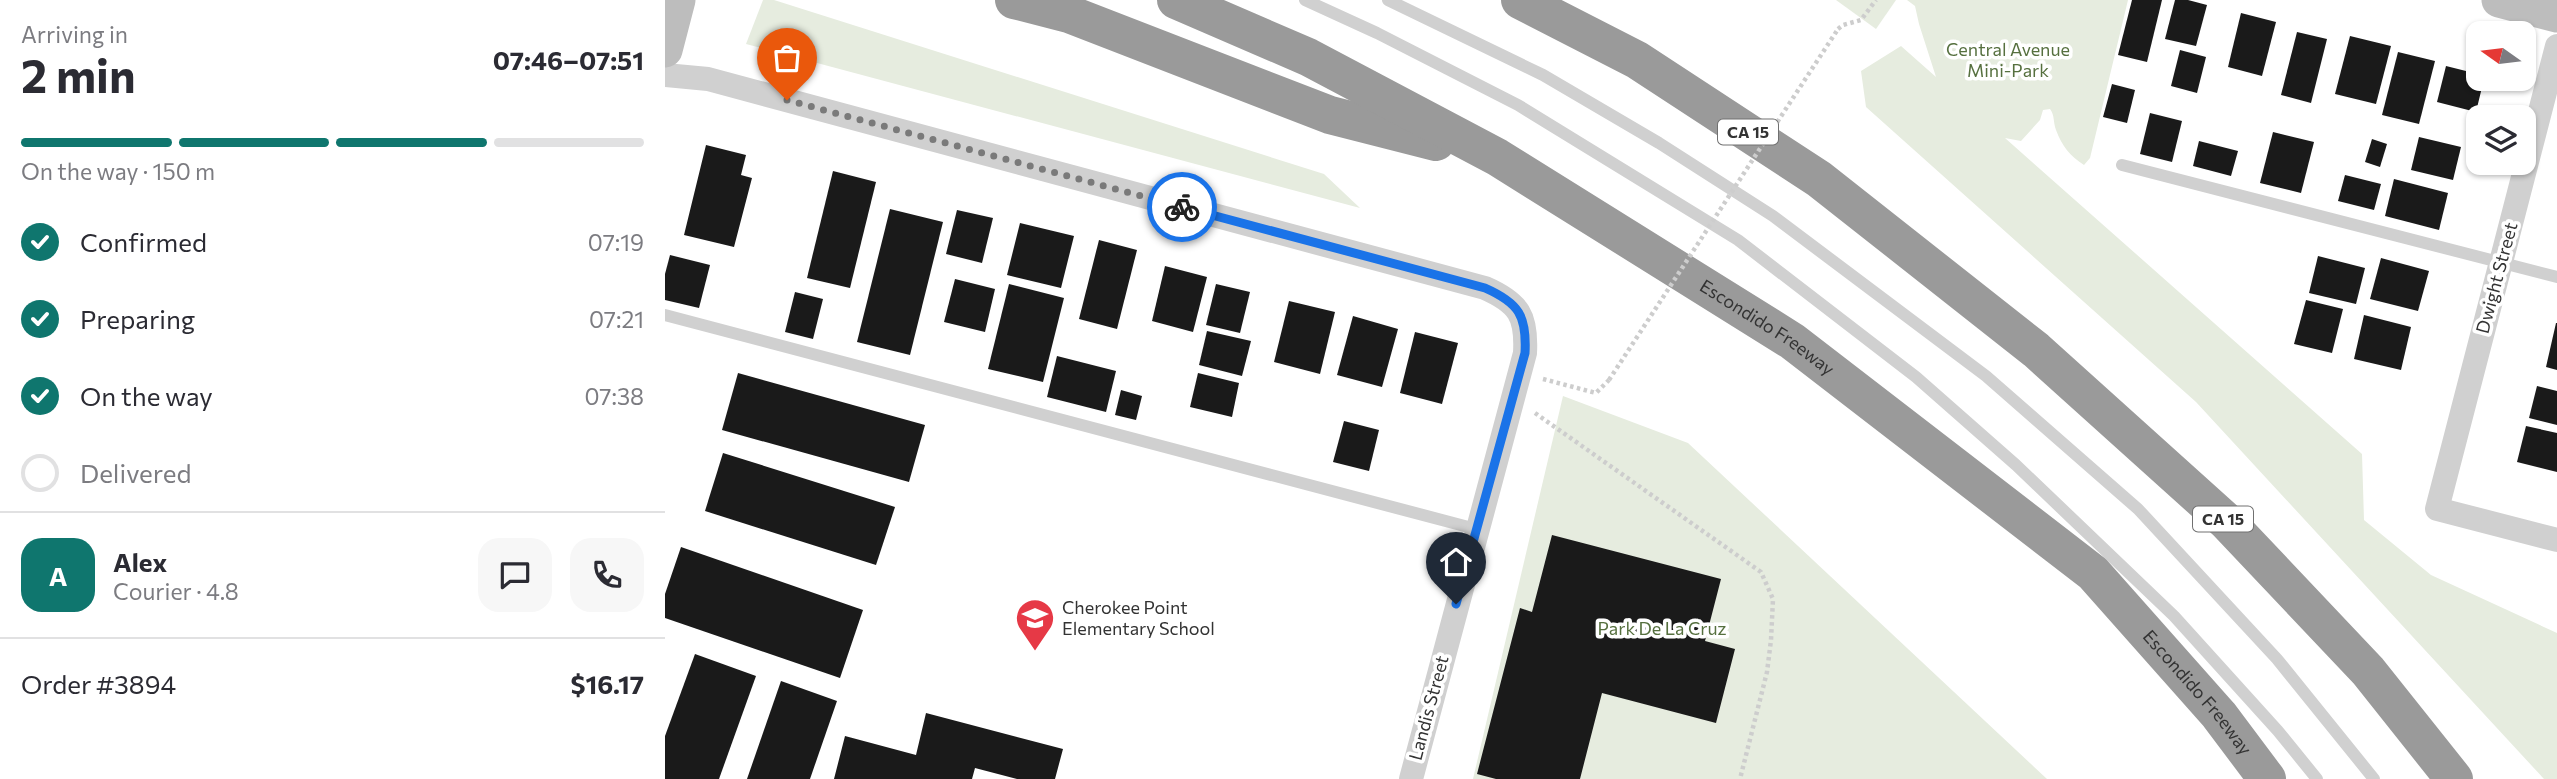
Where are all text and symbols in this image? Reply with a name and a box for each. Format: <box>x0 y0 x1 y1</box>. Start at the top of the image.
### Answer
text: Arriving in <box>21 20 128 48</box>
north arrow <box>2466 21 2536 91</box>
map controls <box>2466 21 2536 175</box>
pin <box>757 28 817 100</box>
park label: Central Avenue Mini-Park <box>1946 38 2070 81</box>
icon: bag <box>768 39 806 77</box>
text: 07:46–07:51 <box>493 44 644 75</box>
text: 2 min <box>21 46 136 102</box>
button: layers <box>2466 105 2536 175</box>
road number: CA 15 <box>1718 120 1778 144</box>
text: On the way · 150 m <box>21 157 215 185</box>
courier <box>1147 172 1217 242</box>
icon: bike <box>1163 188 1201 226</box>
street label: Dwight Street <box>2471 220 2521 336</box>
icon: check <box>21 223 59 261</box>
text: Confirmed <box>80 226 207 257</box>
text: 07:19 <box>588 228 644 256</box>
street label: Escondido Freeway <box>1696 274 1839 380</box>
icon: check <box>21 300 59 338</box>
text: Preparing <box>80 303 195 334</box>
text: 07:21 <box>589 305 644 333</box>
icon: check <box>21 377 59 415</box>
text: On the way <box>80 380 213 411</box>
text: 07:38 <box>584 382 644 410</box>
text: Delivered <box>80 457 191 488</box>
road number: CA 15 <box>2193 506 2253 532</box>
pin <box>1426 532 1486 604</box>
button: chat <box>478 538 552 612</box>
button: phone <box>570 538 644 612</box>
icon: home <box>1437 543 1475 581</box>
text: Alex <box>113 546 167 577</box>
text: A <box>49 560 67 591</box>
text: Courier · 4.8 <box>113 577 239 605</box>
place label: Cherokee Point Elementary School <box>1062 596 1215 639</box>
school or university icon: Cherokee Point Elementary School <box>1014 597 1056 652</box>
park label: Park De La Cruz <box>1598 617 1727 639</box>
street label: Escondido Freeway <box>2139 625 2257 759</box>
street label: Landis Street <box>1403 653 1453 763</box>
text: Order #3894 <box>21 668 176 699</box>
text: $16.17 <box>571 668 644 699</box>

